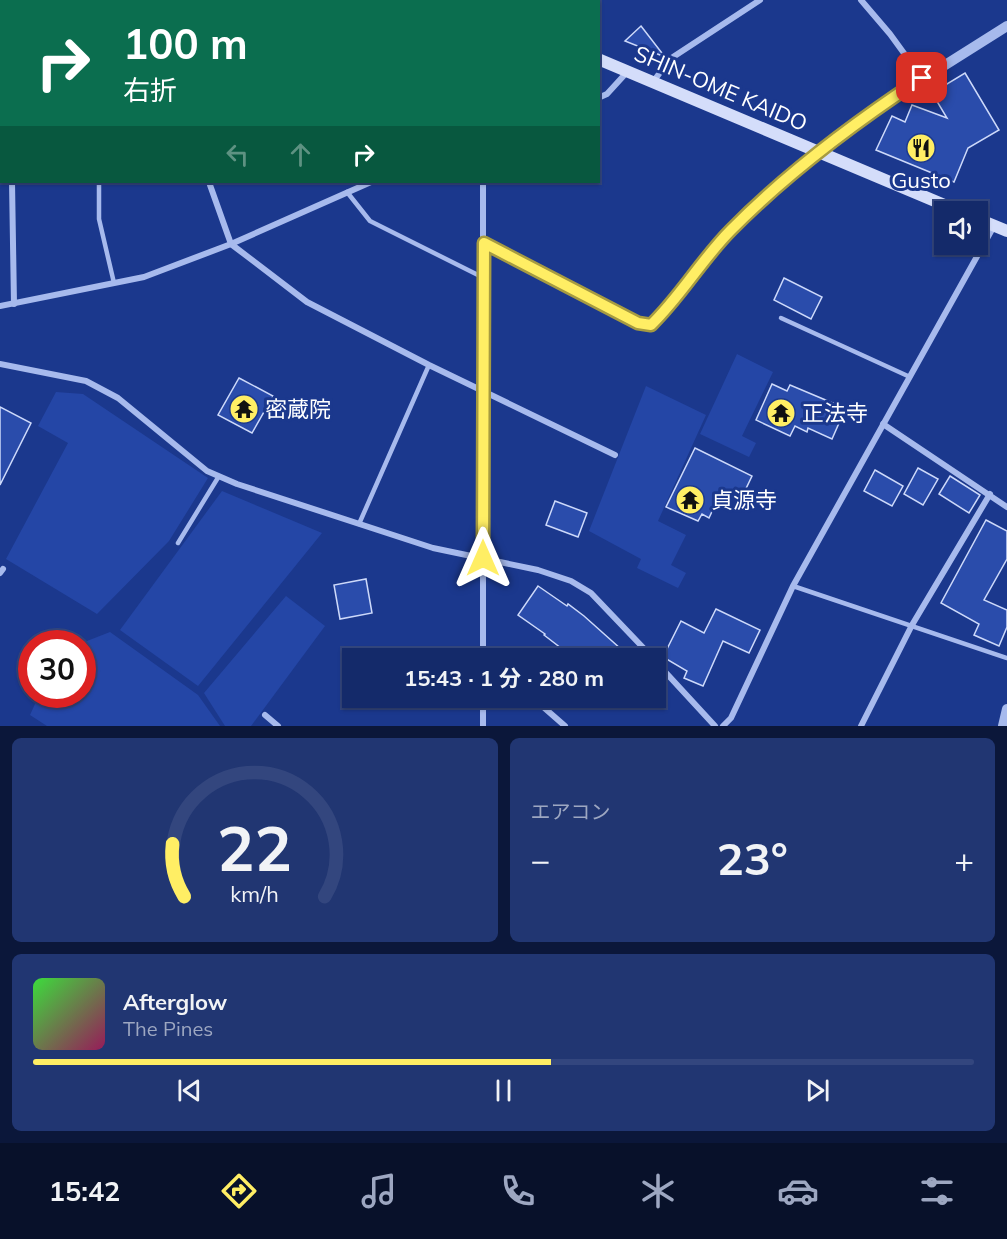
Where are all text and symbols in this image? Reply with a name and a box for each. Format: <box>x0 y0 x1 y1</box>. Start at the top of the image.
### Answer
text: 100 m <box>123 17 248 70</box>
icon: right <box>24 24 102 102</box>
street label: SHIN-OME KAIDO <box>630 39 812 137</box>
pin <box>896 52 947 103</box>
icon: arrive <box>905 61 938 94</box>
text: 右折 <box>123 73 177 107</box>
restaurant icon: Gusto <box>905 132 937 164</box>
icon: left <box>221 138 254 171</box>
icon: ahead <box>284 138 317 171</box>
icon: right <box>347 138 380 171</box>
place label: Gusto <box>891 166 951 194</box>
map controls <box>934 201 988 255</box>
button: sound <box>934 201 988 255</box>
temple icon: 密蔵院 <box>228 393 260 425</box>
place label: 密蔵院 <box>265 395 331 423</box>
temple icon: 正法寺 <box>765 397 797 429</box>
place label: 正法寺 <box>802 399 868 427</box>
temple icon: 貞源寺 <box>674 484 706 516</box>
place label: 貞源寺 <box>711 486 777 514</box>
position arrow <box>451 526 515 590</box>
speed limit sign: 30 <box>18 630 96 708</box>
text: 15:43 · 1 分 · 280 m <box>404 664 604 692</box>
text: エアコン <box>531 799 611 824</box>
text: 22 <box>217 808 292 887</box>
text: 23° <box>717 830 788 886</box>
text: − <box>531 839 550 880</box>
text: + <box>954 839 974 880</box>
text: km/h <box>230 880 279 907</box>
text: Afterglow <box>123 988 227 1016</box>
text: The Pines <box>123 1016 213 1041</box>
icon: previous <box>173 1074 206 1107</box>
icon: pause <box>487 1074 520 1107</box>
icon: next <box>801 1074 834 1107</box>
icon: directions <box>218 1170 260 1212</box>
icon: music <box>358 1170 400 1212</box>
icon: phone <box>497 1170 539 1212</box>
icon: climate <box>637 1170 679 1212</box>
icon: car <box>777 1170 819 1212</box>
icon: filters <box>916 1170 958 1212</box>
text: 15:42 <box>49 1174 120 1208</box>

